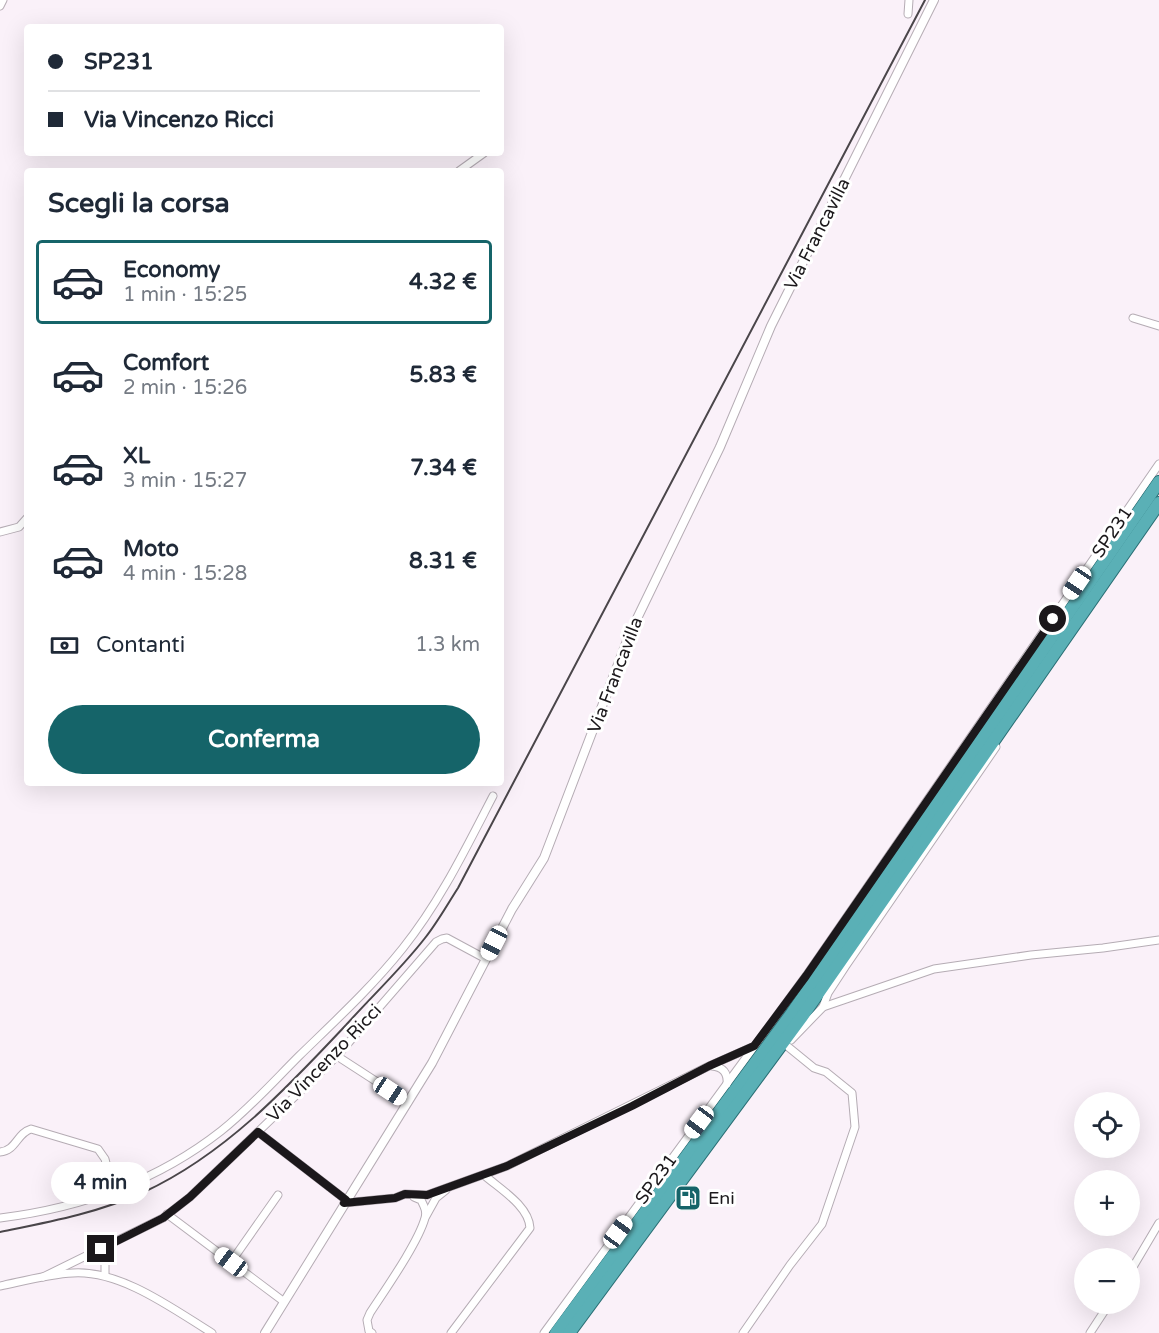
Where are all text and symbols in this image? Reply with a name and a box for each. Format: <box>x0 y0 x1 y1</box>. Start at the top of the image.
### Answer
text: SP231 <box>84 49 154 75</box>
text: Via Vincenzo Ricci <box>84 107 274 133</box>
street label: Via Francavilla <box>779 174 855 294</box>
text: Scegli la corsa <box>48 187 230 220</box>
icon: car <box>51 255 105 309</box>
text: Economy <box>123 257 220 283</box>
text: 4.32 € <box>409 269 477 295</box>
text: 1 min · 15:25 <box>123 283 247 307</box>
icon: car <box>51 348 105 402</box>
text: Comfort <box>123 350 209 376</box>
text: 5.83 € <box>409 362 477 388</box>
text: 2 min · 15:26 <box>123 376 247 400</box>
icon: car <box>51 441 105 495</box>
text: XL <box>123 443 150 469</box>
text: 7.34 € <box>410 455 477 481</box>
text: 3 min · 15:27 <box>123 469 247 493</box>
street label: SP231 <box>1087 502 1137 562</box>
icon: car <box>51 534 105 588</box>
text: Moto <box>123 536 179 562</box>
text: 8.31 € <box>409 548 477 574</box>
text: 4 min · 15:28 <box>123 562 247 586</box>
car <box>1059 563 1095 603</box>
route start <box>1039 605 1066 632</box>
street label: Via Francavilla <box>583 614 647 736</box>
icon: cash <box>48 629 81 662</box>
text: Contanti <box>96 632 185 658</box>
text: 1.3 km <box>415 633 480 657</box>
button: Conferma <box>48 705 480 774</box>
car <box>478 923 510 963</box>
street label: Via Vincenzo Ricci <box>262 999 386 1127</box>
car <box>370 1074 410 1108</box>
map controls <box>1074 1092 1140 1314</box>
button: locate <box>1074 1092 1140 1158</box>
car <box>681 1102 717 1142</box>
street label: SP231 <box>630 1149 682 1209</box>
callout: 4 min <box>51 1162 150 1204</box>
button: + <box>1074 1170 1140 1236</box>
text: 4 min <box>74 1171 127 1195</box>
fuel station icon: Eni <box>673 1183 703 1213</box>
place label: Eni <box>708 1187 735 1209</box>
car <box>600 1212 636 1252</box>
route end <box>87 1235 114 1262</box>
car <box>211 1244 251 1280</box>
button: − <box>1074 1248 1140 1314</box>

